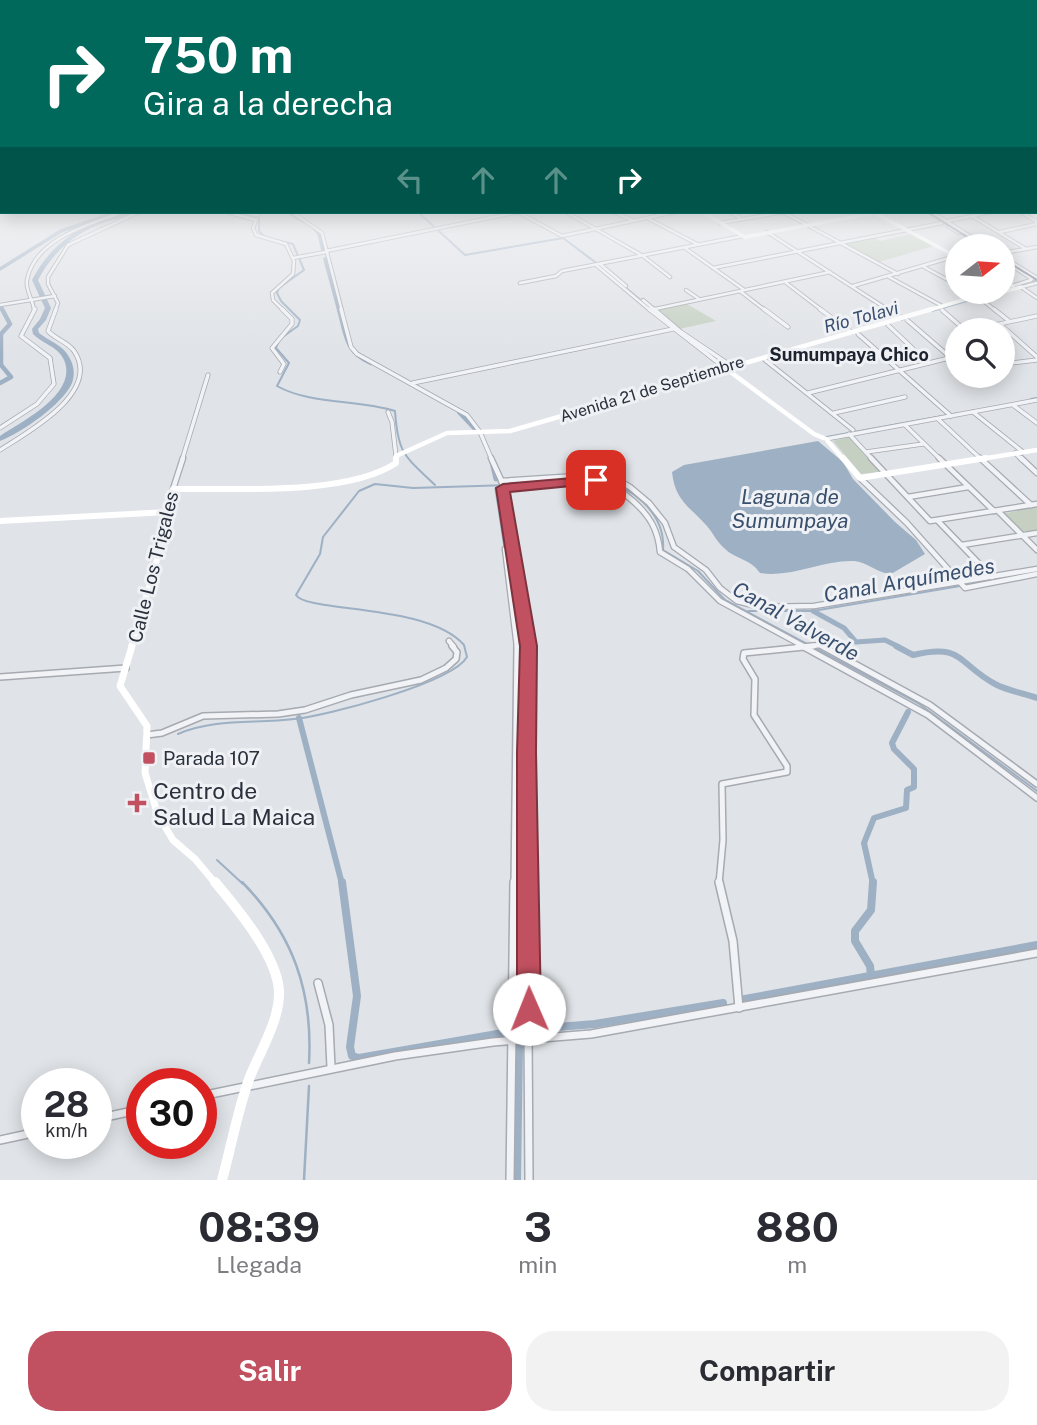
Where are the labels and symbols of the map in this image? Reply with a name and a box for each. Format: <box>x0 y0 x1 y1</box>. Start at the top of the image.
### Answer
north arrow <box>945 234 1015 304</box>
water label: Río Tolavi <box>821 297 901 337</box>
district label: Sumumpaya Chico <box>769 344 929 365</box>
street label: Avenida 21 de Septiembre <box>558 352 746 426</box>
pin <box>566 450 626 510</box>
water label: Laguna de Sumumpaya <box>732 484 848 533</box>
street label: Calle Los Trigales <box>124 489 182 645</box>
water label: Canal Arquímedes <box>822 553 996 607</box>
water label: Canal Valverde <box>728 576 864 666</box>
place label: Parada 107 <box>163 747 260 769</box>
marker: Parada 107 <box>141 750 157 766</box>
place label: Centro de Salud La Maica <box>153 777 315 830</box>
marker: Centro de Salud La Maica <box>127 793 147 813</box>
position arrow <box>492 972 566 1046</box>
speed limit sign: 30 <box>126 1068 217 1159</box>

